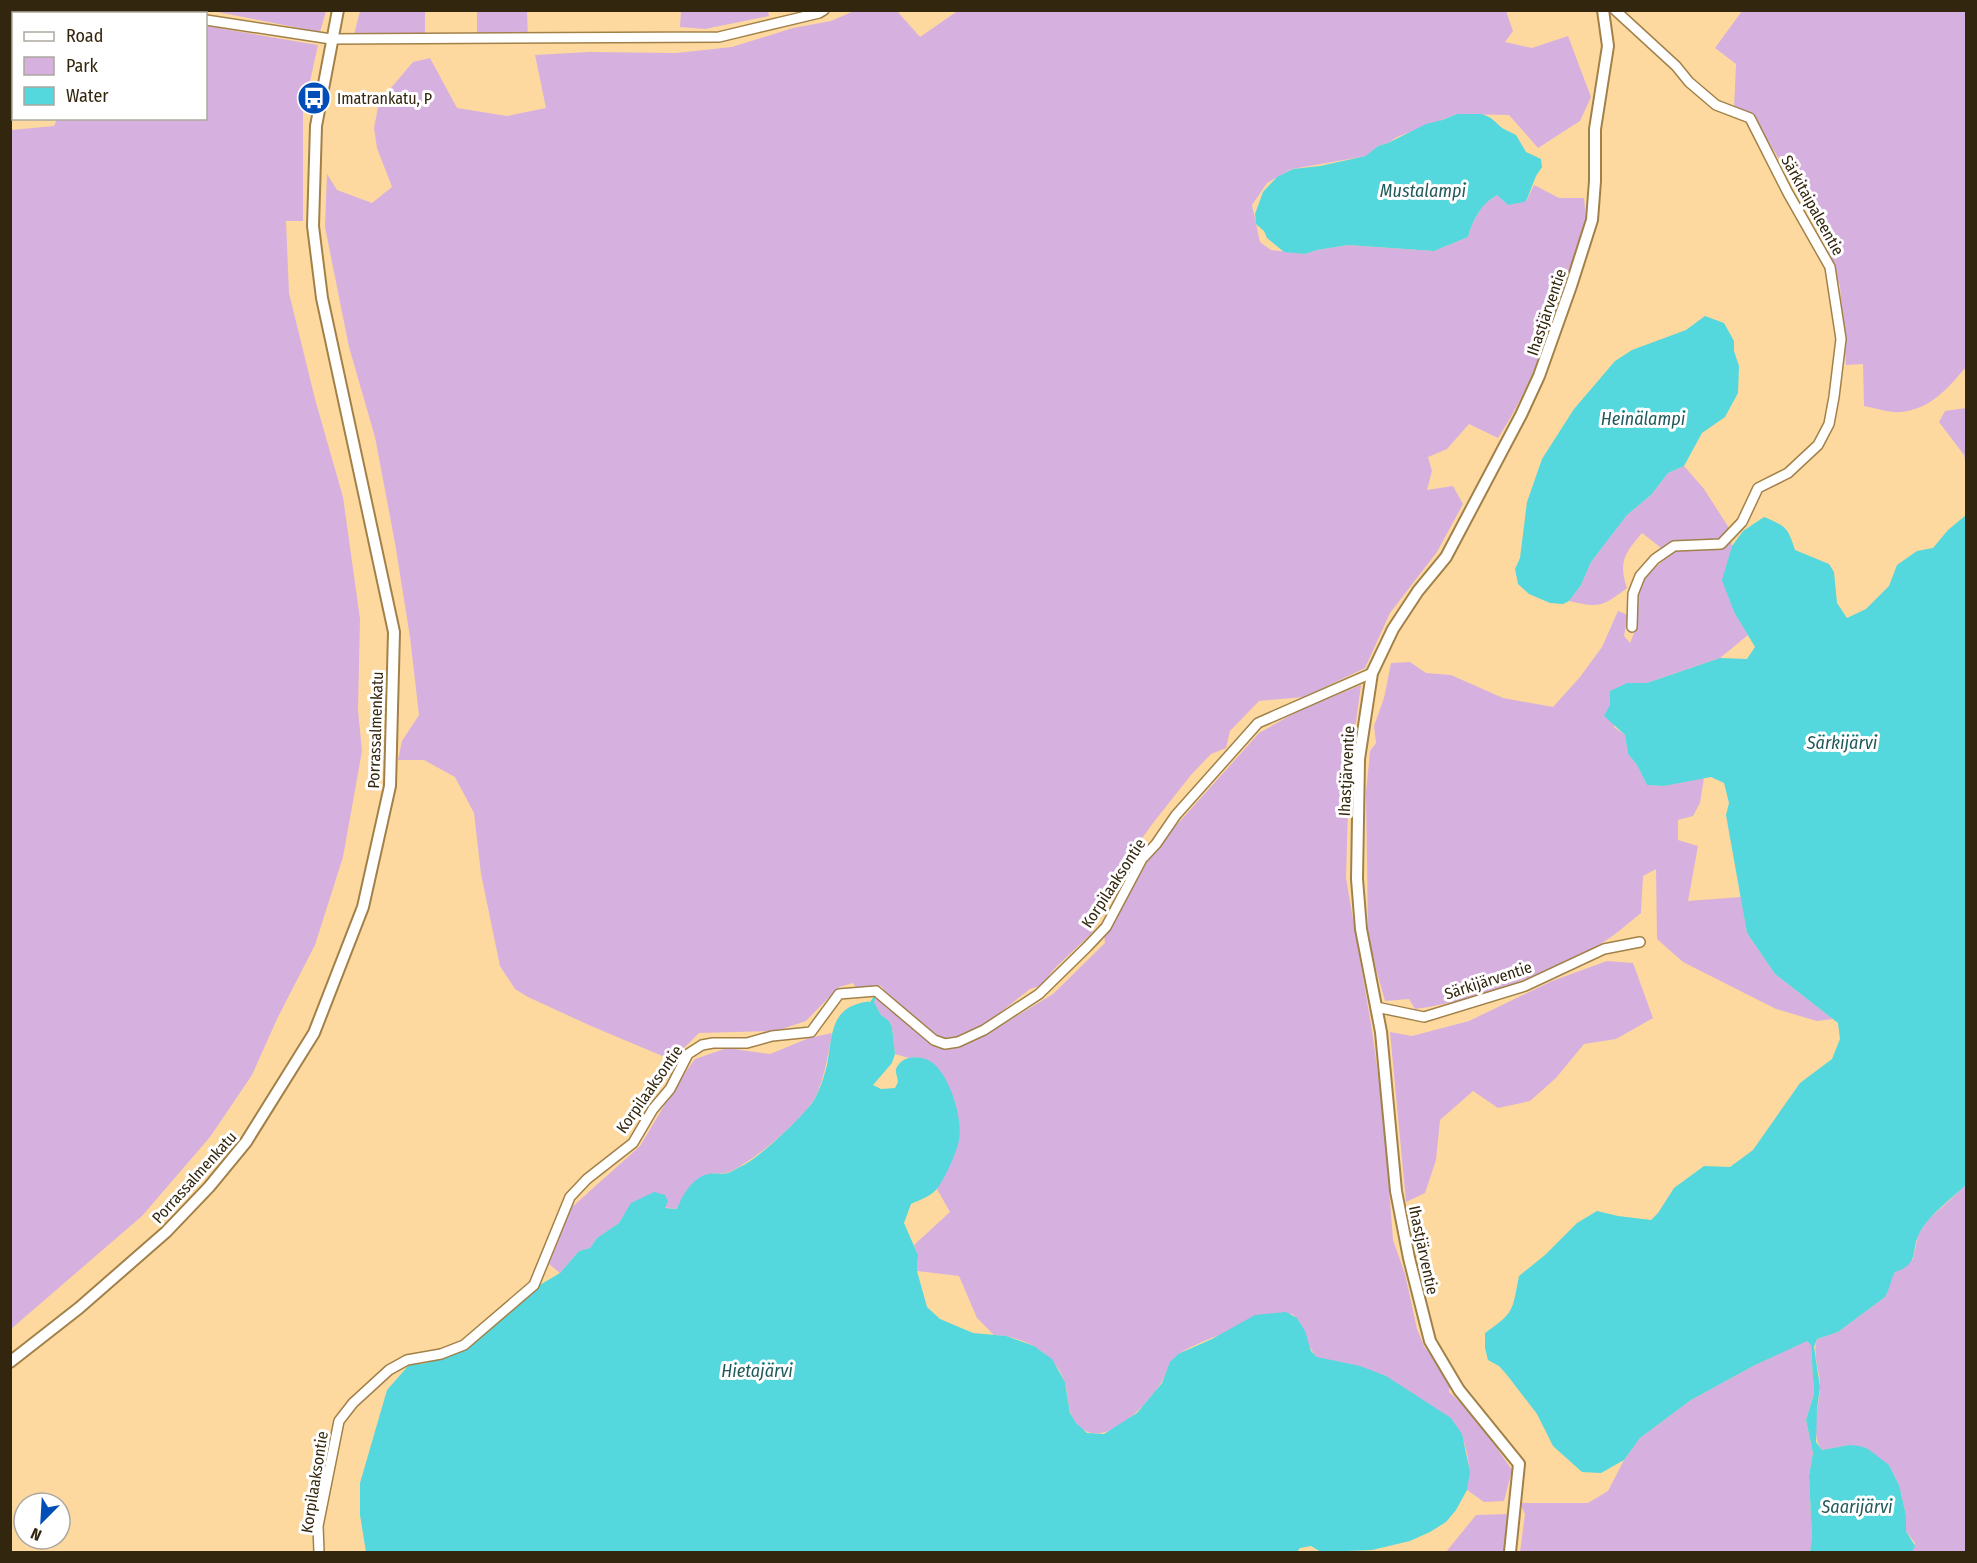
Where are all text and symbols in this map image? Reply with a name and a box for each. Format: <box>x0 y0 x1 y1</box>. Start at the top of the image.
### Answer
legend <box>12 12 207 120</box>
text: Road <box>66 25 103 47</box>
text: Park <box>66 55 99 77</box>
bus stop icon: Imatrankatu, P <box>296 80 332 116</box>
text: Water <box>66 85 109 107</box>
place label: Imatrankatu, P <box>337 89 432 108</box>
street label: Särkitaipaleentie <box>1777 152 1848 259</box>
water label: Mustalampi <box>1380 180 1467 202</box>
street label: Ihastjärventie <box>1523 266 1570 358</box>
water label: Heinälampi <box>1601 408 1686 430</box>
street label: Porrassalmenkatu <box>364 671 387 789</box>
street label: Ihastjärventie <box>1335 725 1358 817</box>
water label: Särkijärvi <box>1806 732 1878 754</box>
street label: Korpilaaksontie <box>1077 835 1149 932</box>
street label: Särkijärventie <box>1442 957 1534 1004</box>
street label: Korpilaaksontie <box>612 1042 687 1137</box>
street label: Porrassalmenkatu <box>148 1127 241 1227</box>
street label: Ihastjärventie <box>1405 1204 1442 1296</box>
water label: Hietajärvi <box>721 1360 793 1382</box>
street label: Korpilaaksontie <box>297 1430 332 1534</box>
north arrow <box>12 1491 72 1551</box>
water label: Saarijärvi <box>1821 1496 1893 1518</box>
text: N <box>28 1524 44 1545</box>

